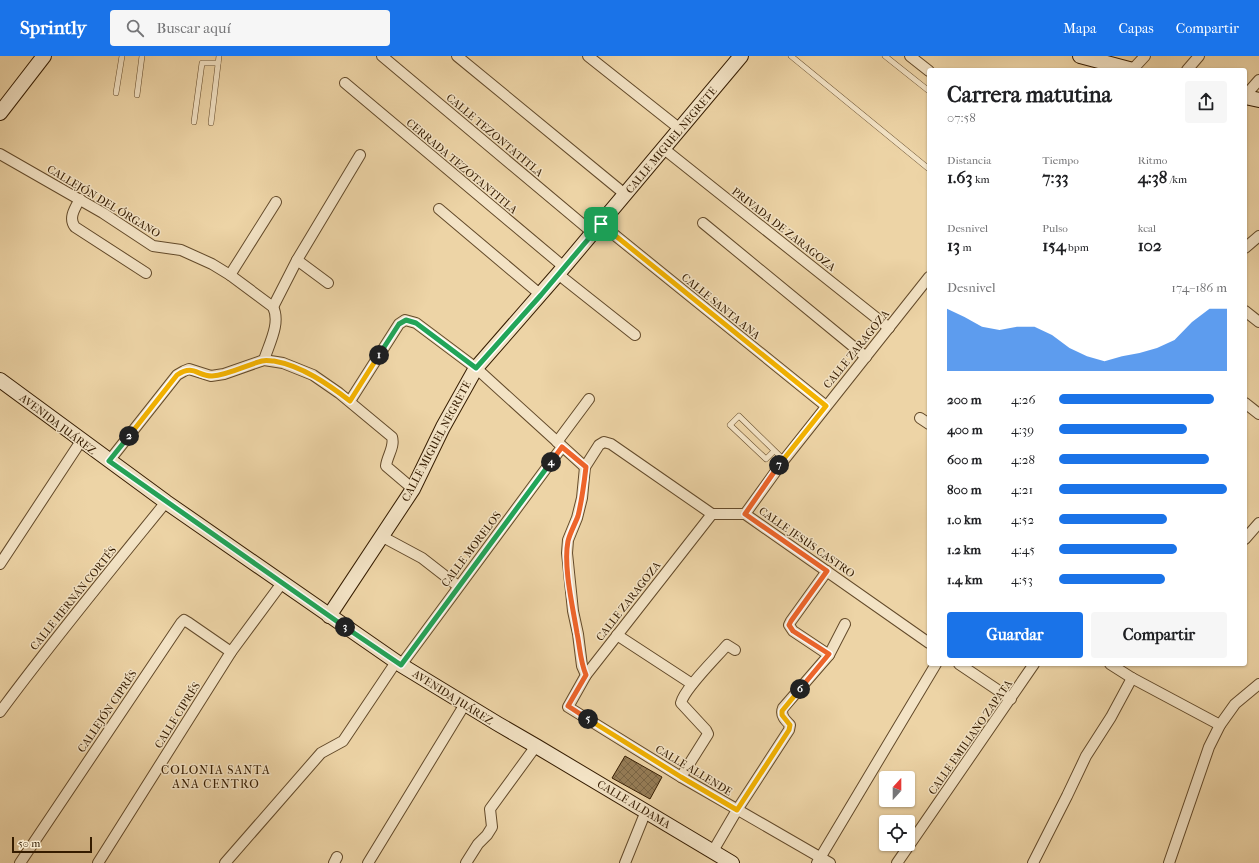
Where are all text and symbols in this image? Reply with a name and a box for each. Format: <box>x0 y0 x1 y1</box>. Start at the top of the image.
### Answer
search box <box>110 10 390 46</box>
text: Sprintly <box>20 17 86 39</box>
icon: search <box>124 17 146 39</box>
text: Buscar aquí <box>156 19 231 37</box>
text: Mapa <box>1063 20 1097 37</box>
text: Capas <box>1119 20 1154 37</box>
text: Compartir <box>1176 20 1239 37</box>
button: share <box>1185 81 1227 123</box>
text: Carrera matutina <box>947 82 1112 108</box>
street label: CALLE MIGUEL NEGRETE <box>623 84 720 196</box>
street label: CALLE TEZONTATITLA <box>444 91 546 180</box>
text: 07:58 <box>947 110 976 125</box>
street label: CERRADA TEZOTANTITLA <box>404 116 520 217</box>
text: Distancia <box>947 154 991 167</box>
text: Tiempo <box>1042 154 1079 167</box>
text: Ritmo <box>1138 154 1167 167</box>
street label: CALLEJÓN DEL ÓRGANO <box>45 162 163 241</box>
text: 1.63 <box>947 167 973 187</box>
text: 7:33 <box>1042 167 1069 187</box>
text: 4:38 <box>1138 167 1167 187</box>
text: km <box>973 173 990 186</box>
text: /km <box>1167 173 1187 186</box>
street label: PRIVADA DE ZARAGOZA <box>729 185 839 274</box>
pin <box>584 207 618 241</box>
icon: arrive <box>590 213 612 235</box>
text: Desnivel <box>947 222 988 235</box>
text: Pulso <box>1042 222 1068 235</box>
text: kcal <box>1138 222 1156 235</box>
text: 13 <box>947 235 960 255</box>
text: 154 <box>1042 235 1066 255</box>
text: 102 <box>1138 235 1162 255</box>
text: m <box>960 241 972 254</box>
text: bpm <box>1066 241 1089 254</box>
street label: CALLE SANTA ANA <box>679 271 763 343</box>
text: Desnivel <box>947 280 996 295</box>
text: 174–186 m <box>1171 280 1227 295</box>
street label: CALLE ZARAGOZA <box>821 307 893 391</box>
pin: 1 <box>369 345 389 365</box>
text: 1 <box>377 348 381 361</box>
street label: CALLE MIGUEL NEGRETE <box>399 378 474 504</box>
street label: AVENIDA JUÁREZ <box>16 391 99 458</box>
text: 200 m <box>947 392 982 407</box>
text: 4:26 <box>1011 392 1036 407</box>
text: 400 m <box>947 422 983 437</box>
text: 4:39 <box>1011 422 1034 437</box>
pin: 2 <box>119 426 139 446</box>
text: 2 <box>126 429 132 442</box>
pin: 4 <box>541 452 561 472</box>
text: 600 m <box>947 452 982 467</box>
text: 4:28 <box>1011 452 1035 467</box>
text: 4 <box>548 455 554 468</box>
pin: 7 <box>769 455 789 475</box>
text: 7 <box>776 458 782 471</box>
text: 800 m <box>947 482 981 497</box>
text: 4:21 <box>1011 482 1033 497</box>
street label: CALLE JESÚS CASTRO <box>756 504 857 581</box>
street label: CALLE MORELOS <box>439 509 504 590</box>
text: 1.0 km <box>947 512 982 527</box>
text: 4:52 <box>1011 512 1034 527</box>
text: 1.2 km <box>947 542 981 557</box>
text: 4:45 <box>1011 542 1035 557</box>
street label: CALLE HERNÁN CORTÉS <box>28 544 119 653</box>
street label: CALLE ZARAGOZA <box>593 558 664 644</box>
text: 1.4 km <box>947 572 982 587</box>
text: 4:53 <box>1011 572 1033 587</box>
button: Guardar <box>947 612 1083 658</box>
button: Compartir <box>1091 612 1227 658</box>
pin: 3 <box>335 617 355 637</box>
text: 3 <box>343 620 347 633</box>
street label: CALLEJÓN CIPRÉS <box>75 667 140 755</box>
street label: AVENIDA JUÁREZ <box>409 667 496 728</box>
street label: CALLE EMILIANO ZAPATA <box>926 677 1016 797</box>
pin: 6 <box>790 679 810 699</box>
street label: CALLE CIPRÉS <box>152 680 203 751</box>
text: 6 <box>797 682 803 695</box>
pin: 5 <box>578 709 598 729</box>
text: 5 <box>586 712 590 725</box>
street label: CALLE ALLENDE <box>653 742 735 799</box>
district label: COLONIA SANTA ANA CENTRO <box>161 763 271 791</box>
north arrow <box>879 771 915 807</box>
map controls <box>879 771 915 851</box>
street label: CALLE ALDAMA <box>595 777 673 832</box>
button: locate <box>879 815 915 851</box>
scale bar <box>12 835 92 854</box>
text: 50 m <box>18 837 40 850</box>

